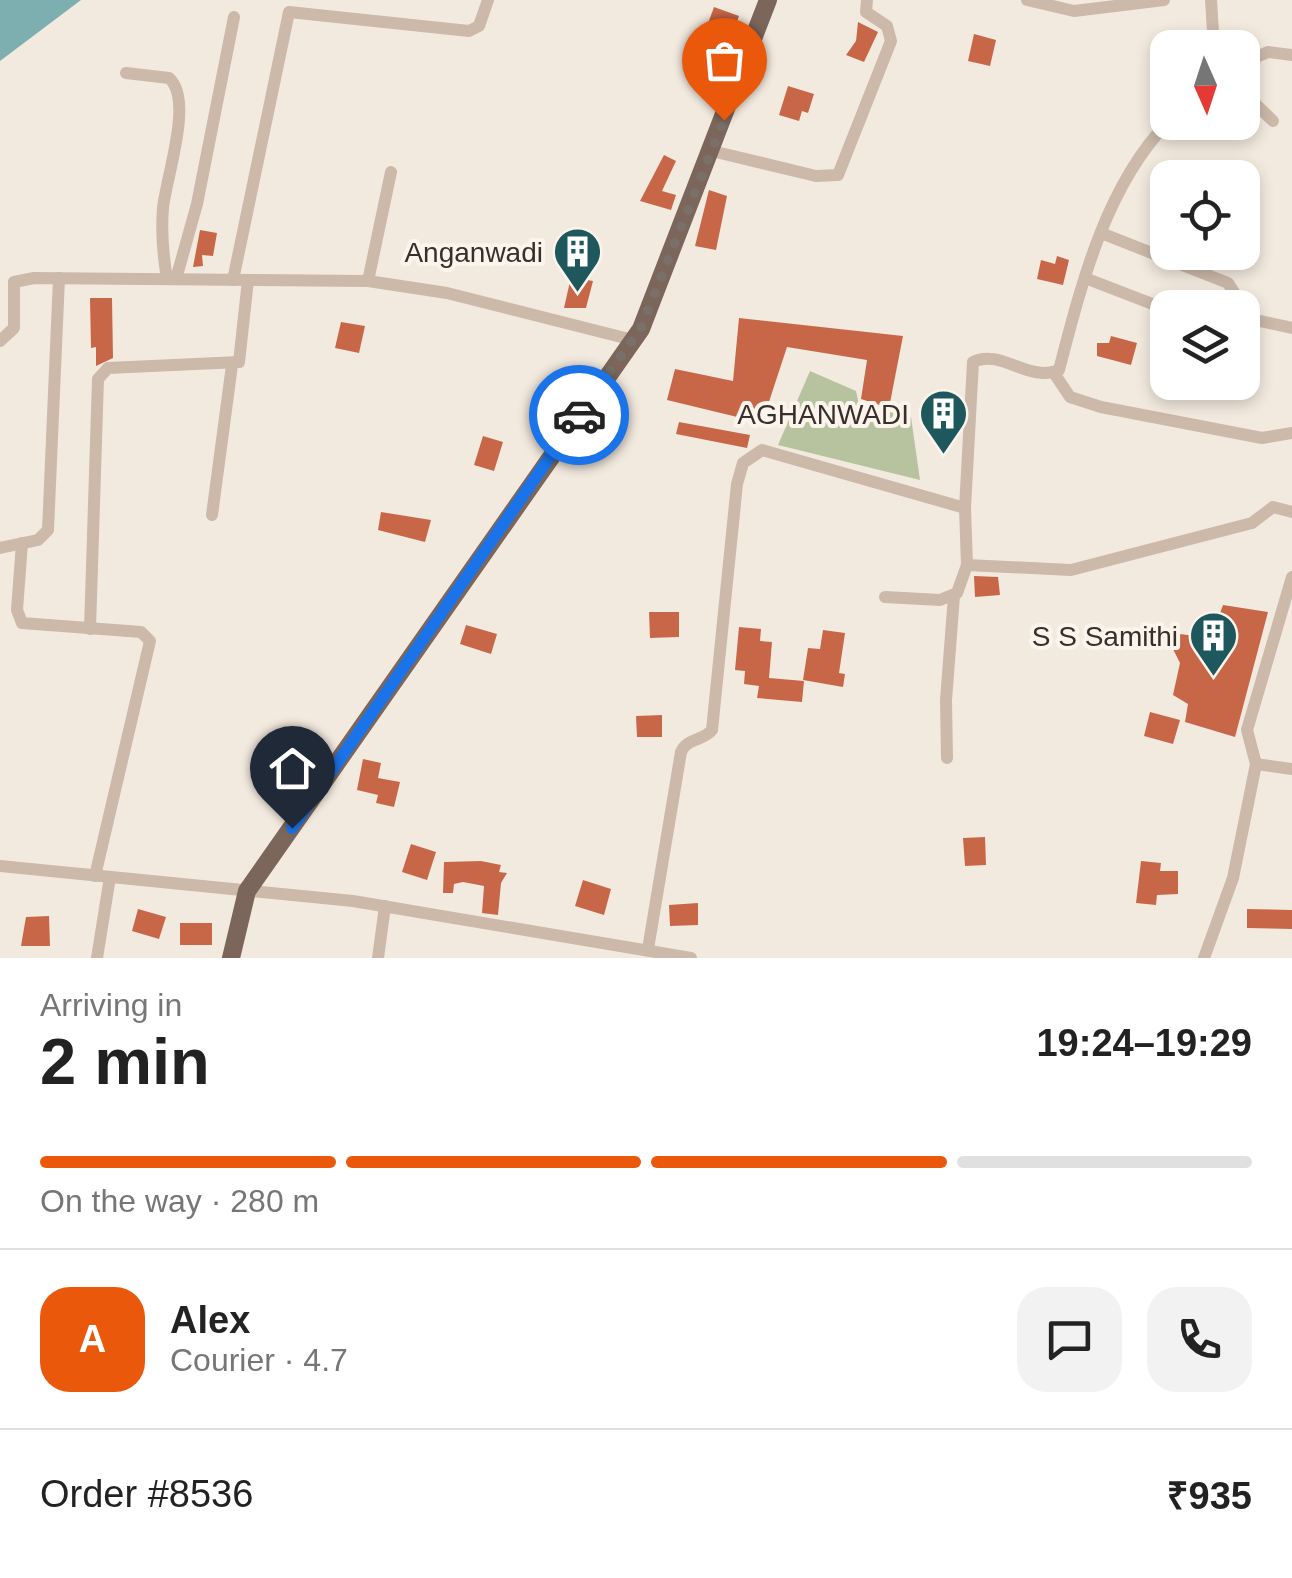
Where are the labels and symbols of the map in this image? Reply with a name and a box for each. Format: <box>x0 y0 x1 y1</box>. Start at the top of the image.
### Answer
pin <box>682 18 767 121</box>
north arrow <box>1150 30 1260 140</box>
building icon: Anganwadi <box>552 226 604 294</box>
place label: Anganwadi <box>404 237 543 268</box>
courier <box>529 365 629 465</box>
building icon: AGHANWADI <box>918 388 970 456</box>
place label: AGHANWADI <box>737 399 909 430</box>
building icon: S S Samithi <box>1187 610 1239 678</box>
place label: S S Samithi <box>1032 621 1178 652</box>
pin <box>250 726 335 829</box>

